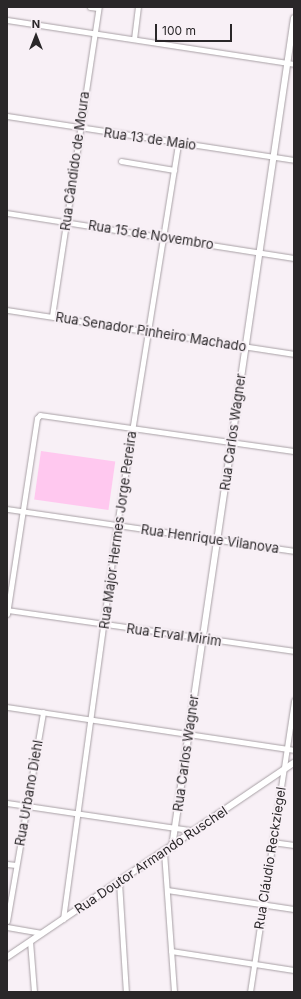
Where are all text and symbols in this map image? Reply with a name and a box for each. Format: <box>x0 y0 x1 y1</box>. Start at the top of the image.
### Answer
north arrow <box>16 16 56 56</box>
scale bar <box>157 16 234 42</box>
text: N <box>32 17 40 31</box>
text: 100 m <box>162 23 196 38</box>
street label: Rua Cândido de Moura <box>57 90 93 232</box>
street label: Rua 13 de Maio <box>103 125 197 153</box>
street label: Rua 15 de Novembro <box>87 217 215 253</box>
street label: Rua Senador Pinheiro Machado <box>54 309 248 355</box>
street label: Rua Carlos Wagner <box>217 373 249 491</box>
street label: Rua Major Hermes Jorge Pereira <box>96 430 140 630</box>
street label: Rua Henrique Vilanova <box>140 522 280 556</box>
street label: Rua Erval Mirim <box>125 621 223 649</box>
street label: Rua Carlos Wagner <box>170 694 202 812</box>
street label: Rua Urbano Diehl <box>12 739 46 847</box>
street label: Rua Cláudio Reckziegel <box>251 786 289 930</box>
street label: Rua Doutor Armando Ruschel <box>72 803 230 917</box>

